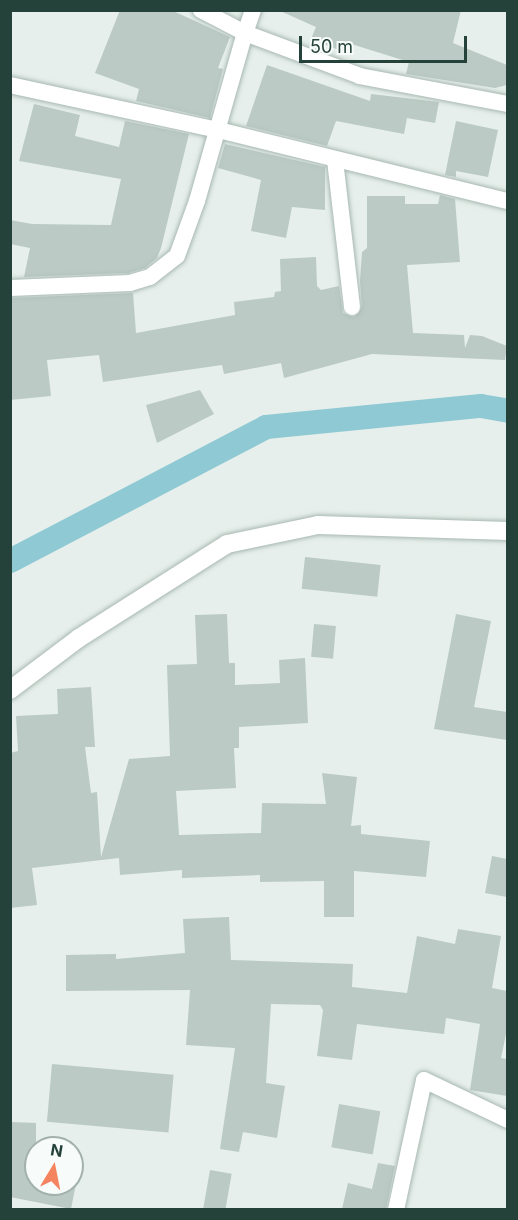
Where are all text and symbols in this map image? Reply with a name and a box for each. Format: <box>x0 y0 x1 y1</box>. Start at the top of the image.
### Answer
scale bar <box>302 24 470 62</box>
text: 50 m <box>310 36 353 57</box>
north arrow <box>24 1136 84 1196</box>
text: N <box>49 1139 65 1161</box>

